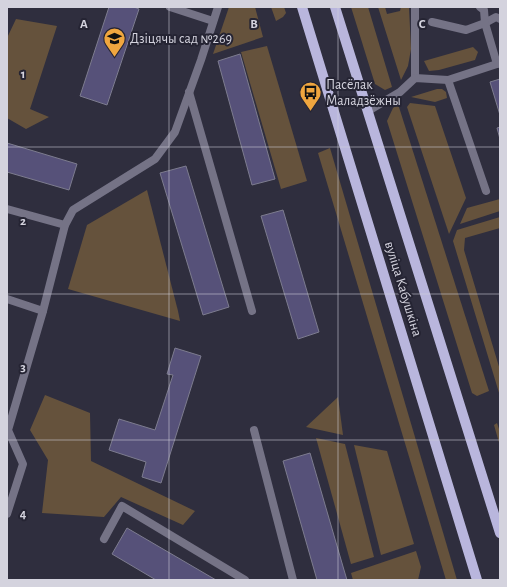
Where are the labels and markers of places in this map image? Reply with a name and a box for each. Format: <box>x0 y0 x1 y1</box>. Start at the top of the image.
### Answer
school or university icon: Дзіцячы сад №269 <box>102 26 128 59</box>
place label: Дзіцячы сад №269 <box>130 32 232 46</box>
place label: Пасёлак Маладзёжны <box>326 78 401 108</box>
bus stop icon: Пасёлак Маладзёжны <box>297 80 323 113</box>

